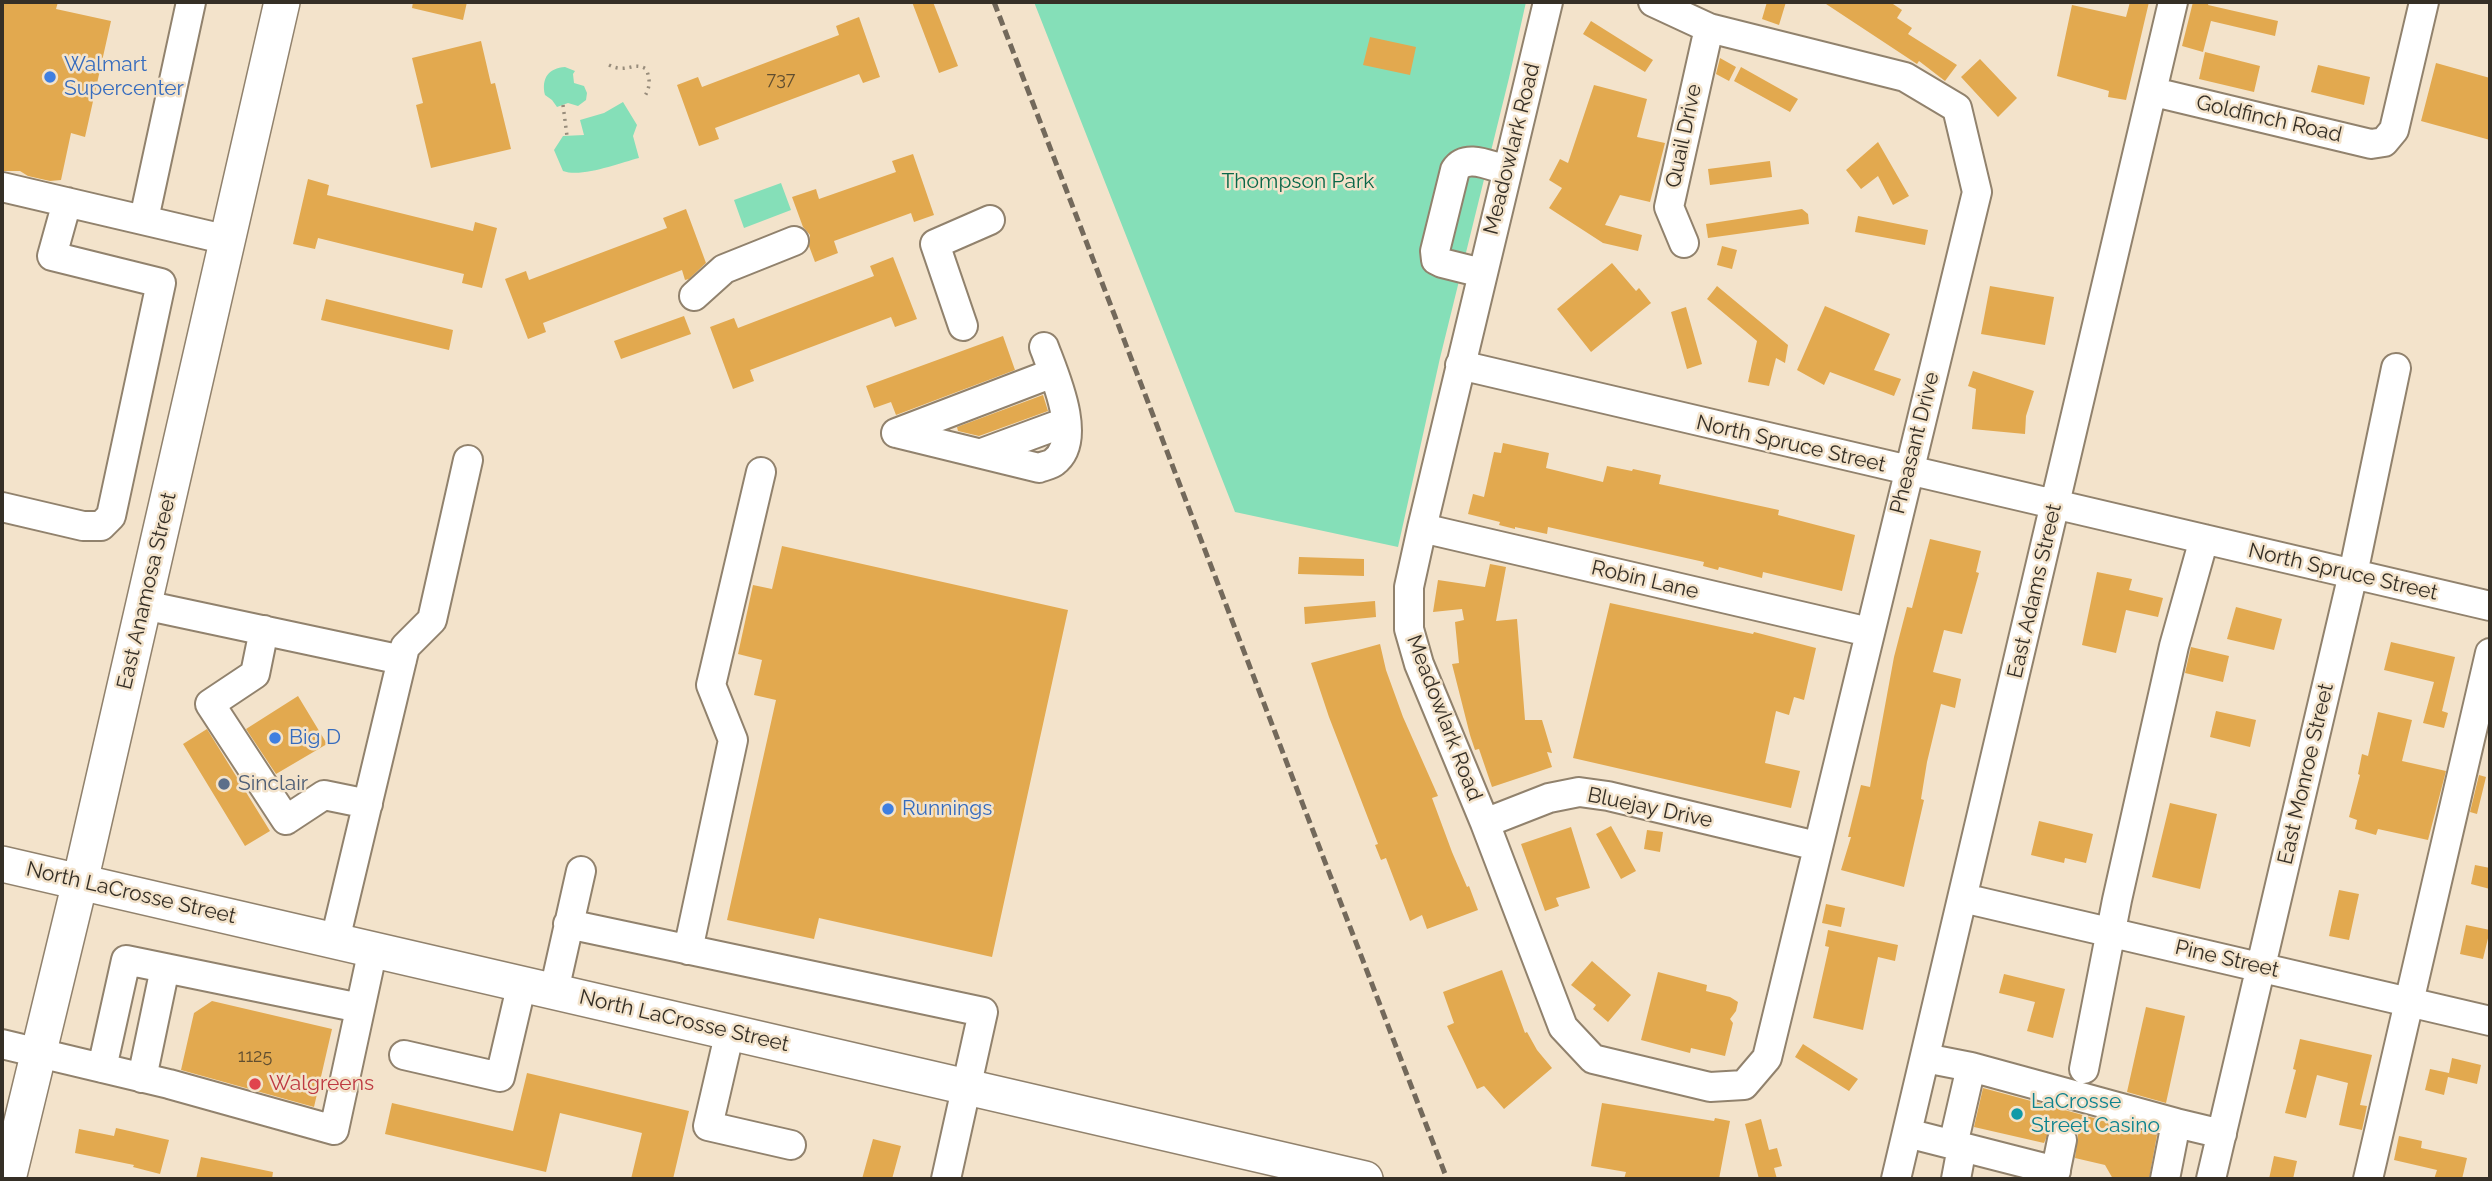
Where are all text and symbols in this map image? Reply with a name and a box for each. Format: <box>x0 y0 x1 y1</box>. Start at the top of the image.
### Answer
place label: Walmart Supercenter <box>64 52 184 102</box>
street label: Meadowlark Road <box>1479 61 1545 237</box>
marker: Walmart Supercenter <box>42 69 58 85</box>
house number: 737 <box>767 69 795 91</box>
street label: Quail Drive <box>1661 82 1707 190</box>
street label: Goldfinch Road <box>2194 90 2344 148</box>
park label: Thompson Park <box>1222 169 1374 195</box>
street label: Pheasant Drive <box>1885 369 1945 517</box>
street label: North Spruce Street <box>1694 410 1888 478</box>
street label: East Anamosa Street <box>112 490 182 692</box>
street label: East Adams Street <box>2003 501 2067 681</box>
street label: North Spruce Street <box>2246 538 2440 606</box>
street label: Robin Lane <box>1589 555 1701 605</box>
street label: Meadowlark Road <box>1401 631 1487 805</box>
street label: East Monroe Street <box>2273 681 2339 867</box>
place label: Big D <box>289 725 341 751</box>
marker: Big D <box>267 730 283 746</box>
place label: Sinclair <box>238 771 308 797</box>
marker: Sinclair <box>216 776 232 792</box>
street label: Bluejay Drive <box>1585 782 1715 834</box>
place label: Runnings <box>902 796 992 822</box>
marker: Runnings <box>880 801 896 817</box>
street label: North LaCrosse Street <box>24 857 238 929</box>
street label: Pine Street <box>2173 935 2281 983</box>
street label: North LaCrosse Street <box>577 985 791 1057</box>
house number: 1125 <box>238 1046 272 1068</box>
place label: Walgreens <box>269 1071 374 1097</box>
marker: Walgreens <box>247 1076 263 1092</box>
place label: LaCrosse Street Casino <box>2031 1089 2160 1139</box>
marker: LaCrosse Street Casino <box>2009 1106 2025 1122</box>

